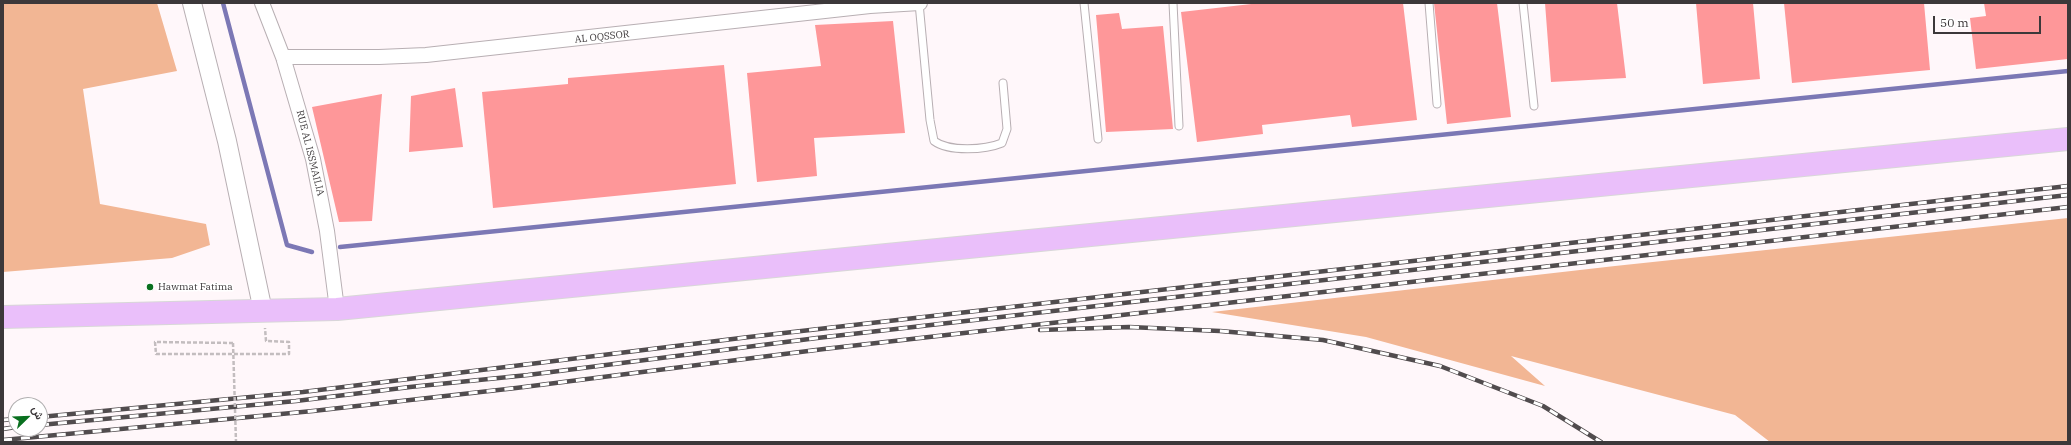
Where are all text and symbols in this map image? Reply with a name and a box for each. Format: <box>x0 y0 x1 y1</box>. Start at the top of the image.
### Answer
scale bar <box>1935 8 2043 34</box>
text: 50 m <box>1940 15 1969 30</box>
street label: AL OQSSOR <box>574 28 630 46</box>
street label: RUE AL ISSMAILIA <box>294 109 326 197</box>
place label: Hawmat Fatima <box>158 281 233 293</box>
marker: Hawmat Fatima <box>145 282 155 292</box>
north arrow <box>8 397 48 437</box>
text: ش <box>29 404 47 422</box>

